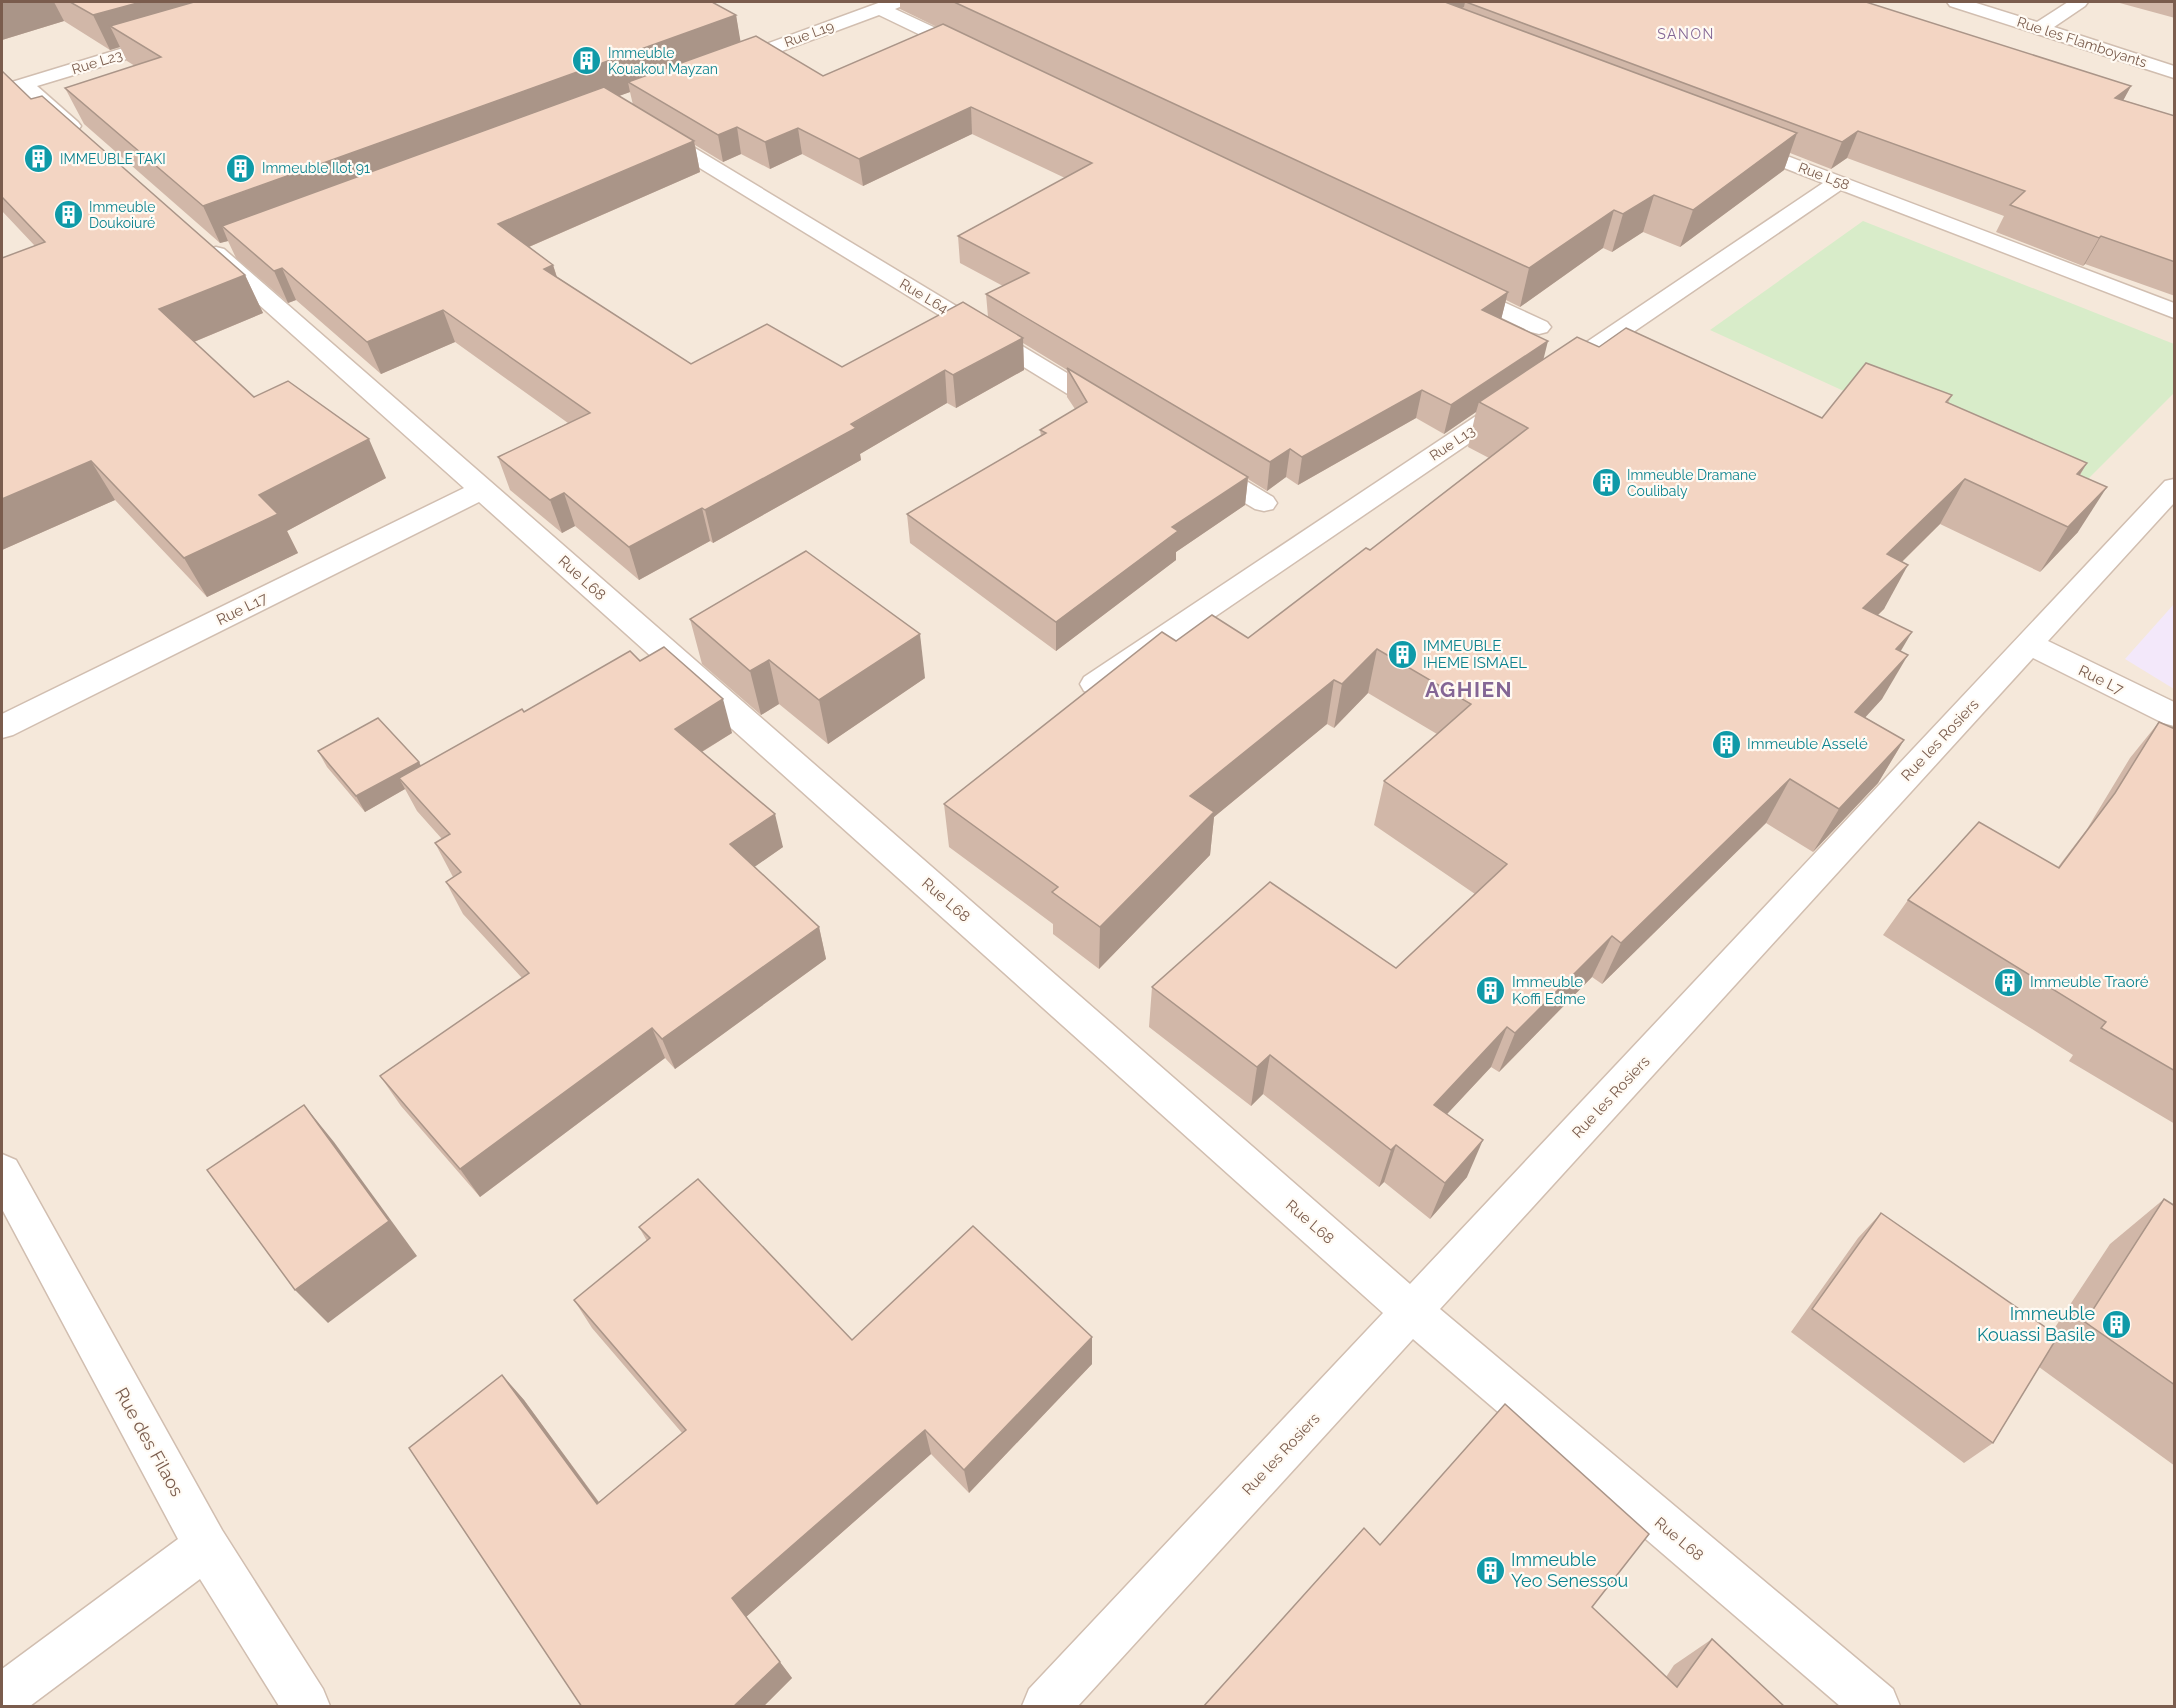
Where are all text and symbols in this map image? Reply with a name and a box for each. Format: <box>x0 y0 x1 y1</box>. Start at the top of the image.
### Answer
street label: Rue les Flamboyants <box>2015 13 2149 71</box>
street label: Rue L19 <box>782 18 836 50</box>
district label: SANON <box>1657 26 1715 42</box>
building icon: Immeuble Kouakou Mayzan <box>571 45 603 77</box>
place label: Immeuble Kouakou Mayzan <box>608 45 718 77</box>
street label: Rue L23 <box>70 47 124 77</box>
building icon: IMMEUBLE TAKI <box>23 143 55 175</box>
place label: IMMEUBLE TAKI <box>60 151 166 167</box>
building icon: Immeuble Ilot 91 <box>225 152 257 184</box>
street label: Rue L58 <box>1796 159 1852 193</box>
place label: Immeuble Ilot 91 <box>262 160 370 176</box>
building icon: Immeuble Doukoiuré <box>52 199 84 231</box>
place label: Immeuble Doukoiuré <box>89 199 155 231</box>
street label: Rue L64 <box>897 275 951 317</box>
street label: Rue L13 <box>1426 422 1478 464</box>
building icon: Immeuble Dramane Coulibaly <box>1590 467 1622 499</box>
place label: Immeuble Dramane Coulibaly <box>1627 467 1756 499</box>
street label: Rue L68 <box>554 552 610 604</box>
street label: Rue L17 <box>214 589 270 629</box>
place label: IMMEUBLE IHEME ISMAEL <box>1423 637 1527 672</box>
building icon: IMMEUBLE IHEME ISMAEL <box>1386 639 1418 671</box>
street label: Rue L7 <box>2076 661 2126 699</box>
district label: AGHIEN <box>1425 677 1513 702</box>
street label: Rue les Rosiers <box>1897 695 1983 785</box>
building icon: Immeuble Asselé <box>1710 728 1742 760</box>
place label: Immeuble Asselé <box>1747 735 1868 753</box>
street label: Rue L68 <box>918 874 974 926</box>
building icon: Immeuble Traoré <box>1993 966 2025 998</box>
place label: Immeuble Koffi Edme <box>1512 973 1586 1008</box>
place label: Immeuble Traoré <box>2030 973 2149 991</box>
building icon: Immeuble Koffi Edme <box>1475 975 1507 1007</box>
street label: Rue les Rosiers <box>1568 1052 1654 1142</box>
street label: Rue L68 <box>1282 1196 1338 1248</box>
place label: Immeuble Kouassi Basile <box>1977 1303 2095 1345</box>
building icon: Immeuble Kouassi Basile <box>2100 1308 2132 1340</box>
street label: Rue des Filaos <box>111 1384 188 1500</box>
street label: Rue les Rosiers <box>1238 1409 1324 1499</box>
street label: Rue L68 <box>1651 1513 1707 1565</box>
place label: Immeuble Yeo Senessou <box>1511 1549 1628 1591</box>
building icon: Immeuble Yeo Senessou <box>1474 1554 1506 1586</box>

